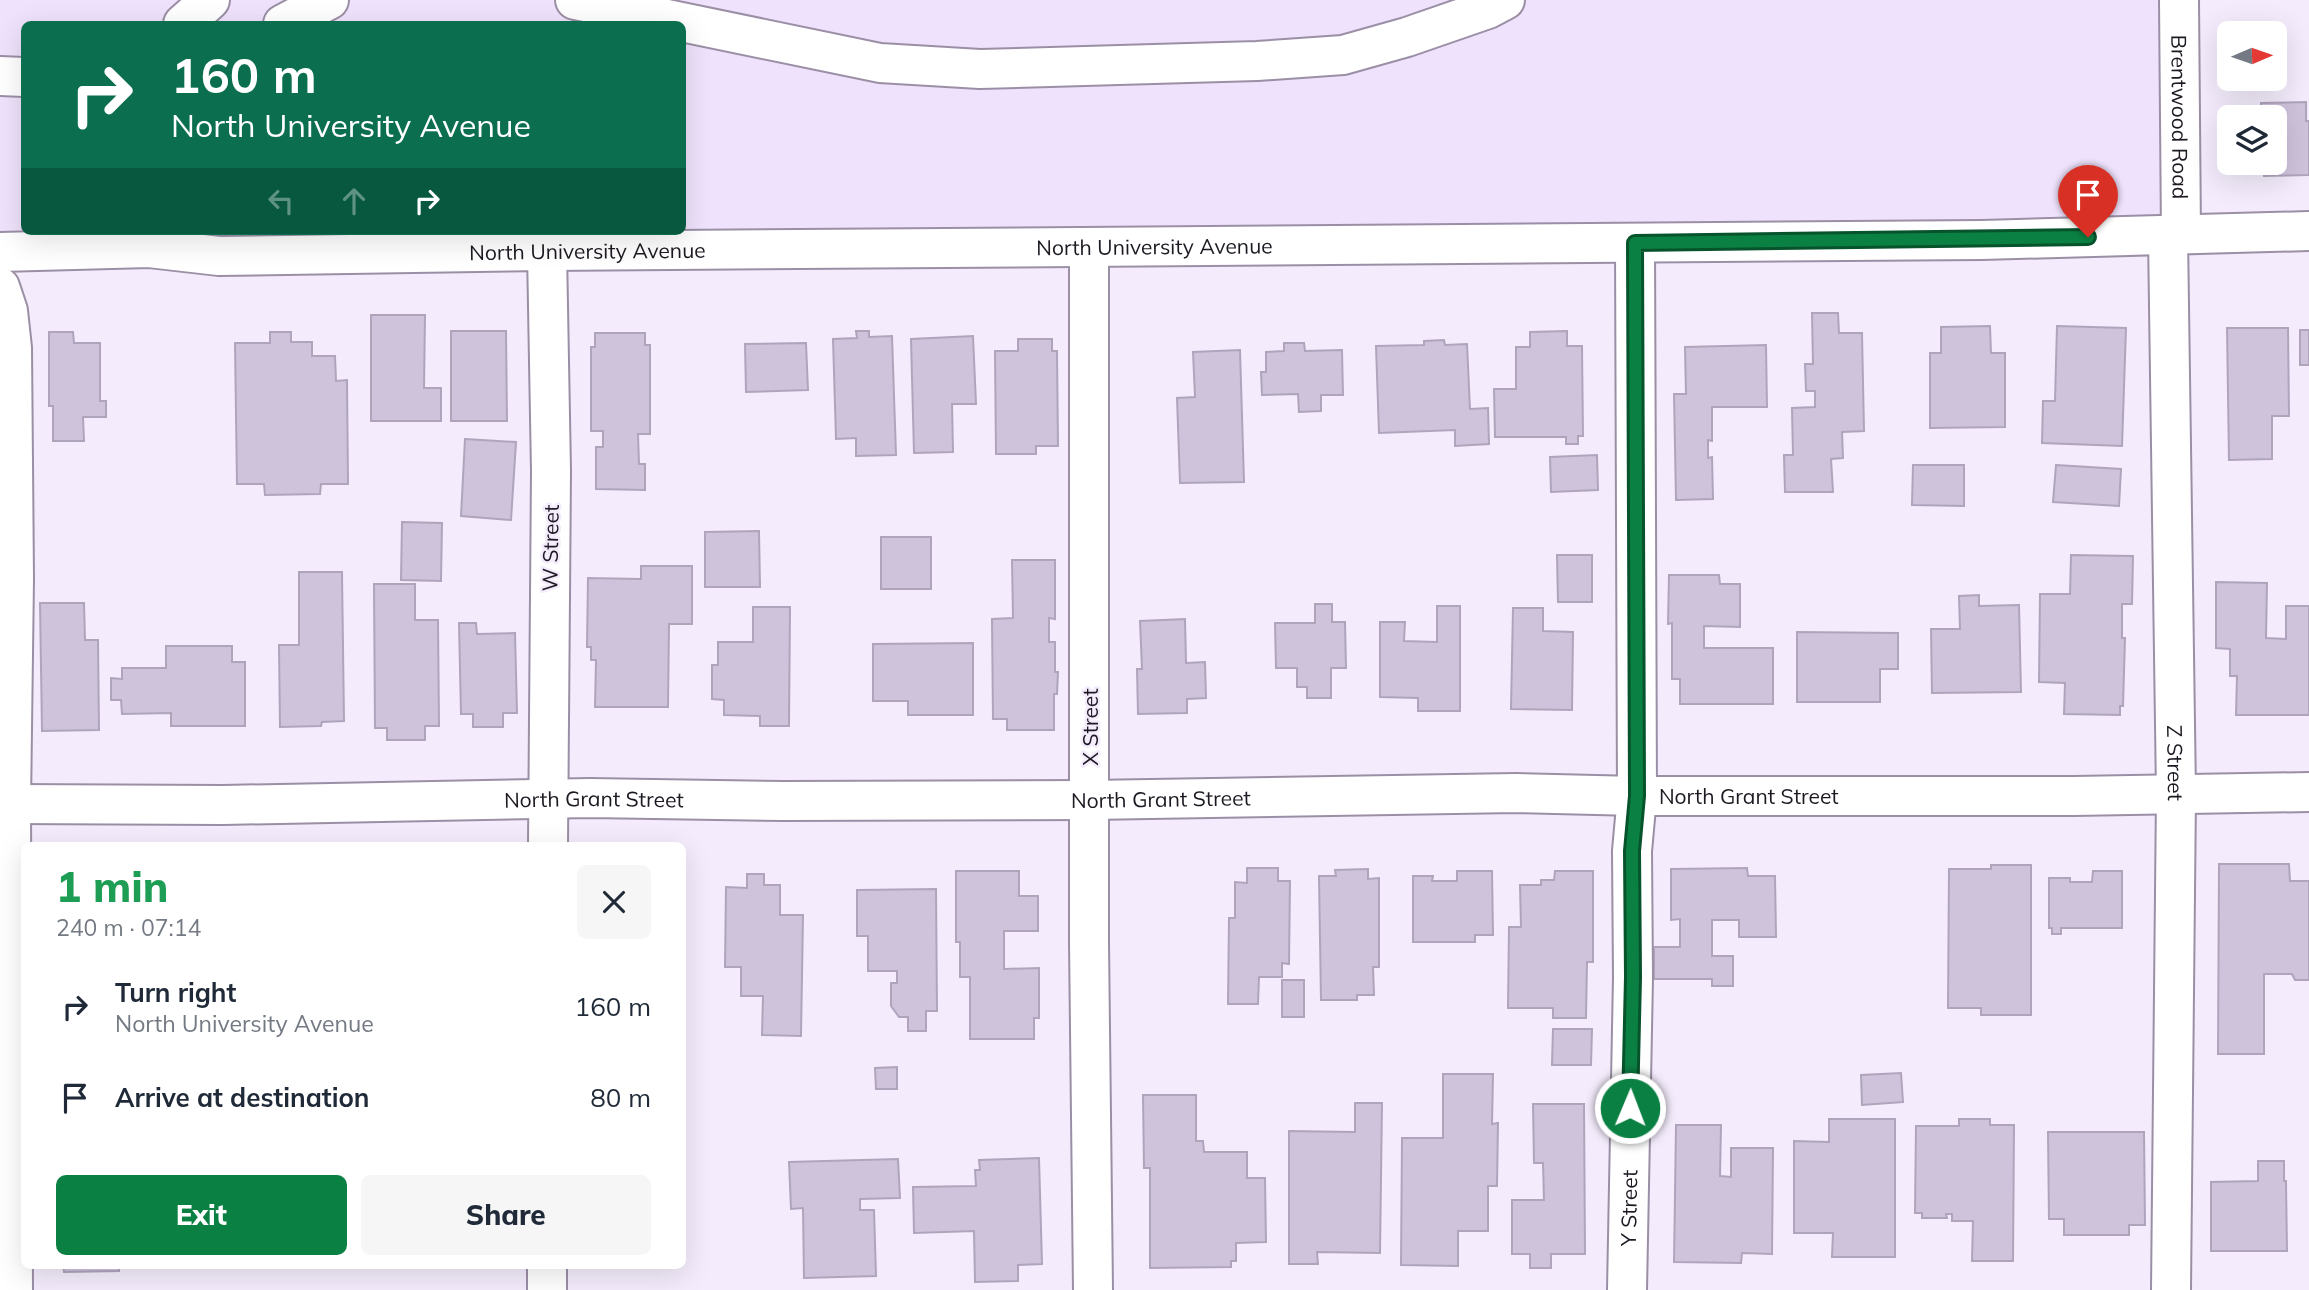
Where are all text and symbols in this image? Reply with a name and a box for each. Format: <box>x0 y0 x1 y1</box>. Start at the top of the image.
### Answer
north arrow <box>2217 21 2287 91</box>
map controls <box>2217 21 2287 175</box>
street label: Brentwood Road <box>2166 35 2194 199</box>
text: 160 m <box>171 44 317 105</box>
icon: right <box>56 49 147 140</box>
text: North University Avenue <box>171 105 531 145</box>
button: layers <box>2217 105 2287 175</box>
pin <box>2058 165 2118 237</box>
icon: arrive <box>2069 176 2107 214</box>
icon: left <box>262 182 300 220</box>
icon: ahead <box>335 182 373 220</box>
icon: right <box>408 182 446 220</box>
street label: North University Avenue <box>1036 232 1273 260</box>
street label: North University Avenue <box>469 237 706 265</box>
street label: W Street <box>536 504 564 592</box>
street label: X Street <box>1077 688 1103 766</box>
street label: Z Street <box>2162 725 2189 801</box>
street label: North Grant Street <box>1659 783 1839 809</box>
street label: North Grant Street <box>1071 784 1251 813</box>
street label: North Grant Street <box>504 785 684 813</box>
text: 1 min <box>56 860 169 913</box>
button: close <box>577 865 651 939</box>
text: 240 m · 07:14 <box>56 913 201 942</box>
text: Turn right <box>115 976 236 1009</box>
icon: right <box>56 988 94 1026</box>
text: 160 m <box>575 990 651 1023</box>
text: North University Avenue <box>115 1009 374 1038</box>
position arrow <box>1593 1071 1667 1145</box>
icon: arrive <box>56 1079 94 1117</box>
text: Arrive at destination <box>115 1081 370 1114</box>
text: 80 m <box>590 1081 651 1114</box>
street label: Y Street <box>1615 1170 1642 1247</box>
button: Exit <box>56 1175 347 1255</box>
button: Share <box>361 1175 651 1255</box>

